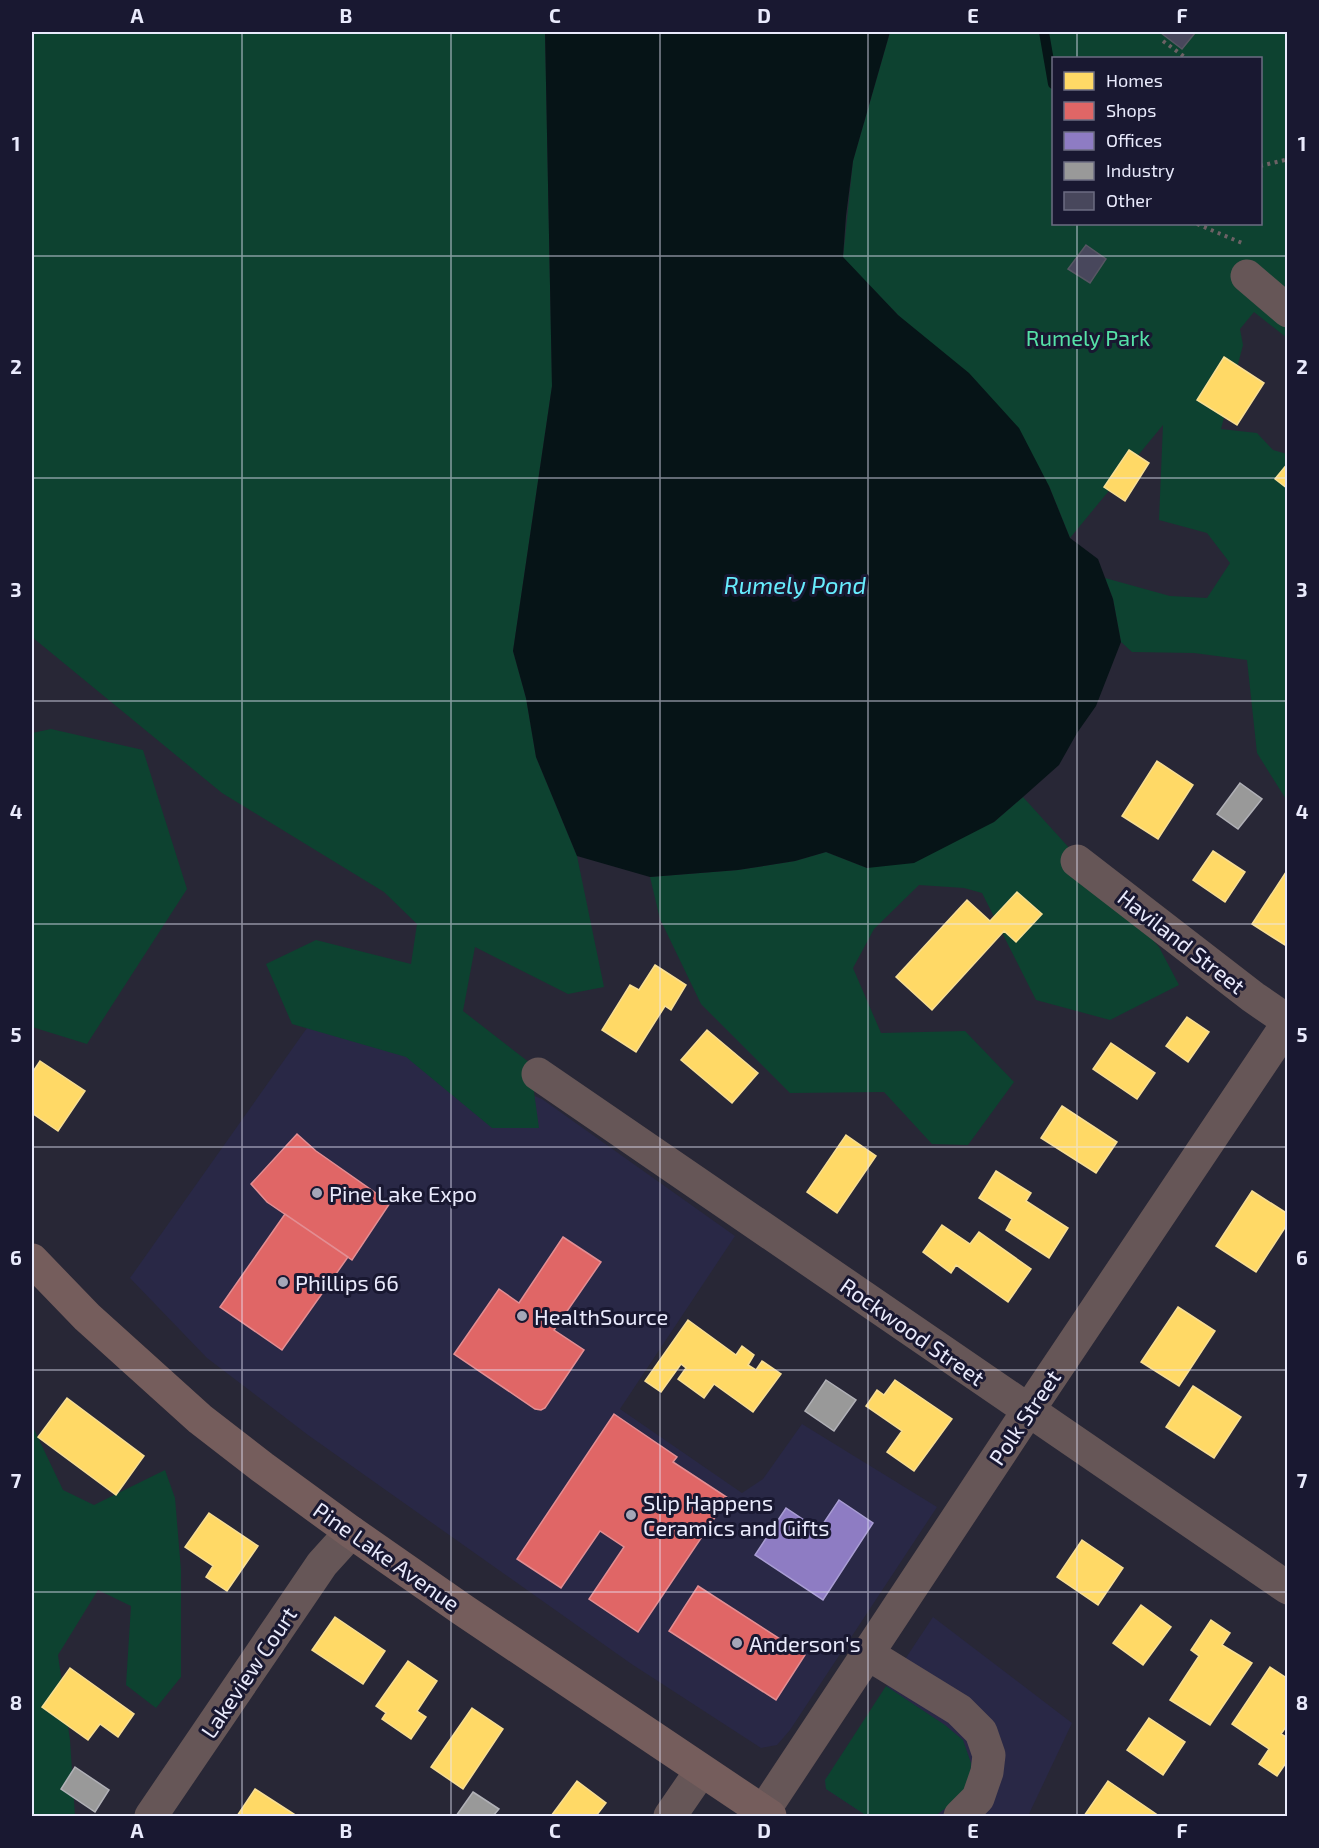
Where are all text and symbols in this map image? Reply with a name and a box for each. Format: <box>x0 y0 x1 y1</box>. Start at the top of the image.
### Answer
text: A <box>130 3 144 27</box>
text: B <box>340 3 352 27</box>
text: C <box>549 3 561 27</box>
text: D <box>757 3 771 27</box>
text: E <box>967 3 979 27</box>
text: F <box>1176 3 1188 27</box>
legend <box>1052 57 1262 225</box>
text: Homes <box>1106 69 1163 91</box>
text: Shops <box>1106 99 1156 121</box>
text: Offices <box>1106 129 1162 151</box>
text: 1 <box>12 131 20 155</box>
text: 1 <box>1298 131 1306 155</box>
text: Industry <box>1106 159 1175 181</box>
text: Other <box>1106 189 1152 211</box>
park label: Rumely Park <box>1026 324 1150 350</box>
text: 2 <box>10 354 22 378</box>
text: 2 <box>1296 354 1308 378</box>
water label: Rumely Pond <box>724 570 866 599</box>
text: 3 <box>10 577 22 601</box>
text: 3 <box>1296 577 1308 601</box>
text: 4 <box>10 799 23 823</box>
text: 4 <box>1296 799 1309 823</box>
street label: Haviland Street <box>1113 883 1251 999</box>
text: 5 <box>10 1022 22 1046</box>
text: 5 <box>1296 1022 1308 1046</box>
place label: Pine Lake Expo <box>329 1180 477 1206</box>
marker: Pine Lake Expo <box>310 1186 324 1200</box>
text: 6 <box>10 1245 22 1269</box>
text: 6 <box>1296 1245 1308 1269</box>
place label: Phillips 66 <box>295 1269 399 1295</box>
street label: Rockwood Street <box>836 1272 990 1390</box>
marker: Phillips 66 <box>276 1275 290 1289</box>
place label: HealthSource <box>534 1303 668 1329</box>
marker: HealthSource <box>515 1309 529 1323</box>
street label: Polk Street <box>983 1365 1065 1469</box>
text: 7 <box>11 1468 22 1492</box>
text: 7 <box>1297 1468 1308 1492</box>
place label: Slip Happens Ceramics and Gifts <box>643 1489 829 1540</box>
street label: Pine Lake Avenue <box>309 1496 465 1616</box>
marker: Slip Happens Ceramics and Gifts <box>624 1508 638 1522</box>
street label: Lakeview Court <box>195 1602 301 1742</box>
place label: Anderson's <box>749 1630 861 1656</box>
marker: Anderson's <box>730 1636 744 1650</box>
text: 8 <box>10 1690 22 1714</box>
text: 8 <box>1296 1690 1308 1714</box>
text: A <box>130 1818 144 1842</box>
text: B <box>340 1818 352 1842</box>
text: C <box>549 1818 561 1842</box>
text: D <box>757 1818 771 1842</box>
text: E <box>967 1818 979 1842</box>
text: F <box>1176 1818 1188 1842</box>

